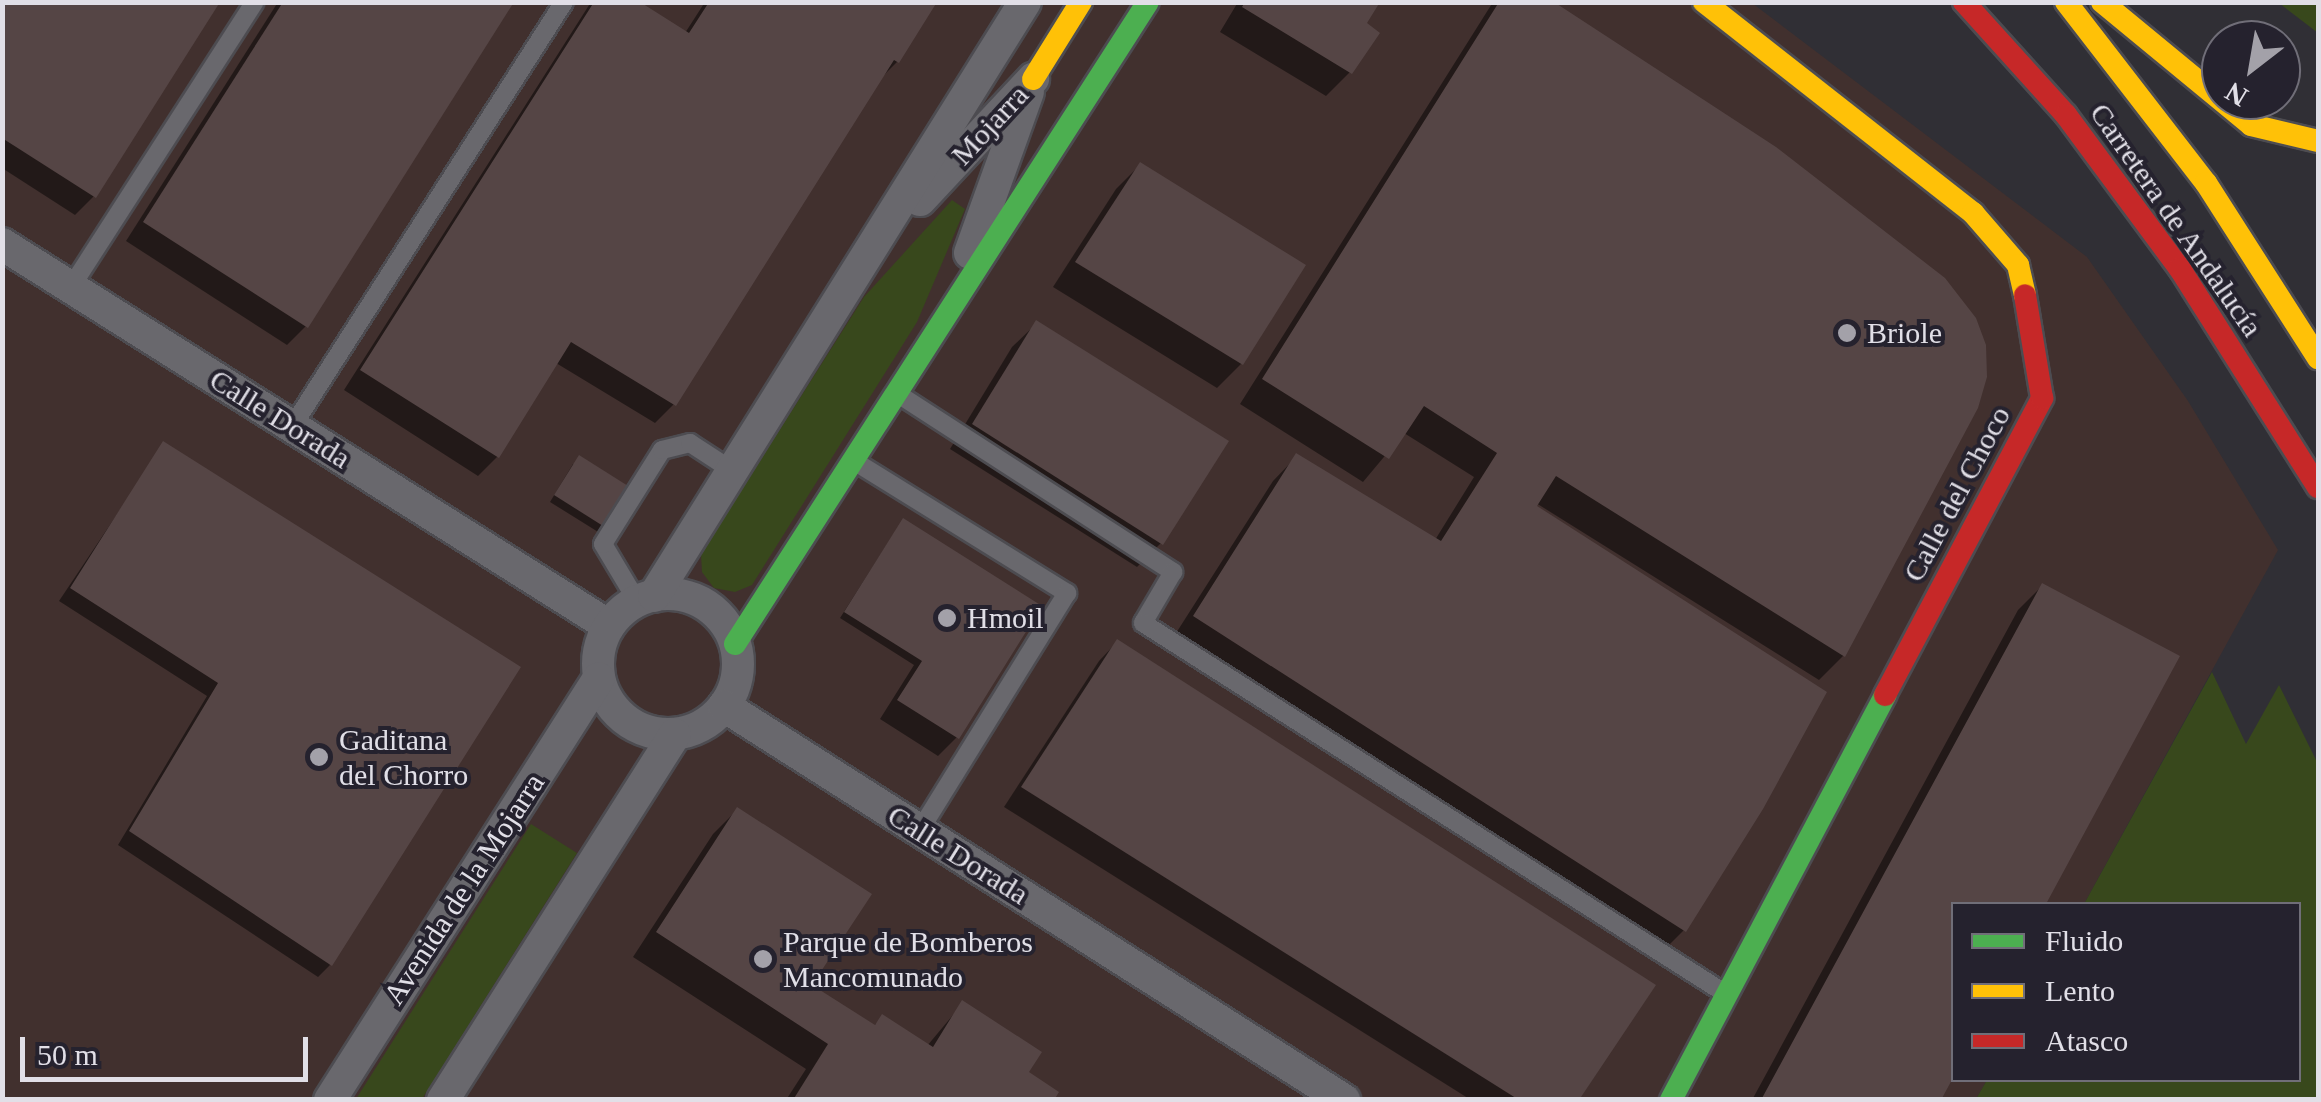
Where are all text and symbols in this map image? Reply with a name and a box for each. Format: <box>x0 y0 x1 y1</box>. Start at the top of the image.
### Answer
north arrow <box>2201 20 2301 120</box>
text: N <box>2220 76 2253 113</box>
street label: Mojarra <box>944 77 1036 173</box>
street label: Carretera de Andalucía <box>2081 96 2271 344</box>
place label: Briole <box>1867 315 1942 351</box>
marker: Briole <box>1836 322 1858 344</box>
street label: Calle Dorada <box>203 362 357 476</box>
street label: Calle del Choco <box>1896 400 2018 588</box>
place label: Hmoil <box>967 600 1044 636</box>
marker: Hmoil <box>936 607 958 629</box>
place label: Gaditana del Chorro <box>339 722 468 792</box>
marker: Gaditana del Chorro <box>308 746 330 768</box>
street label: Avenida de la Mojarra <box>376 767 552 1011</box>
street label: Calle Dorada <box>881 798 1035 912</box>
legend <box>1951 902 2301 1082</box>
place label: Parque de Bomberos Mancomunado <box>783 924 1033 994</box>
text: Fluido <box>2045 924 2123 957</box>
marker: Parque de Bomberos Mancomunado <box>752 948 774 970</box>
text: Lento <box>2045 974 2115 1007</box>
scale bar <box>25 1017 312 1079</box>
text: Atasco <box>2045 1024 2128 1057</box>
text: 50 m <box>37 1038 98 1071</box>

